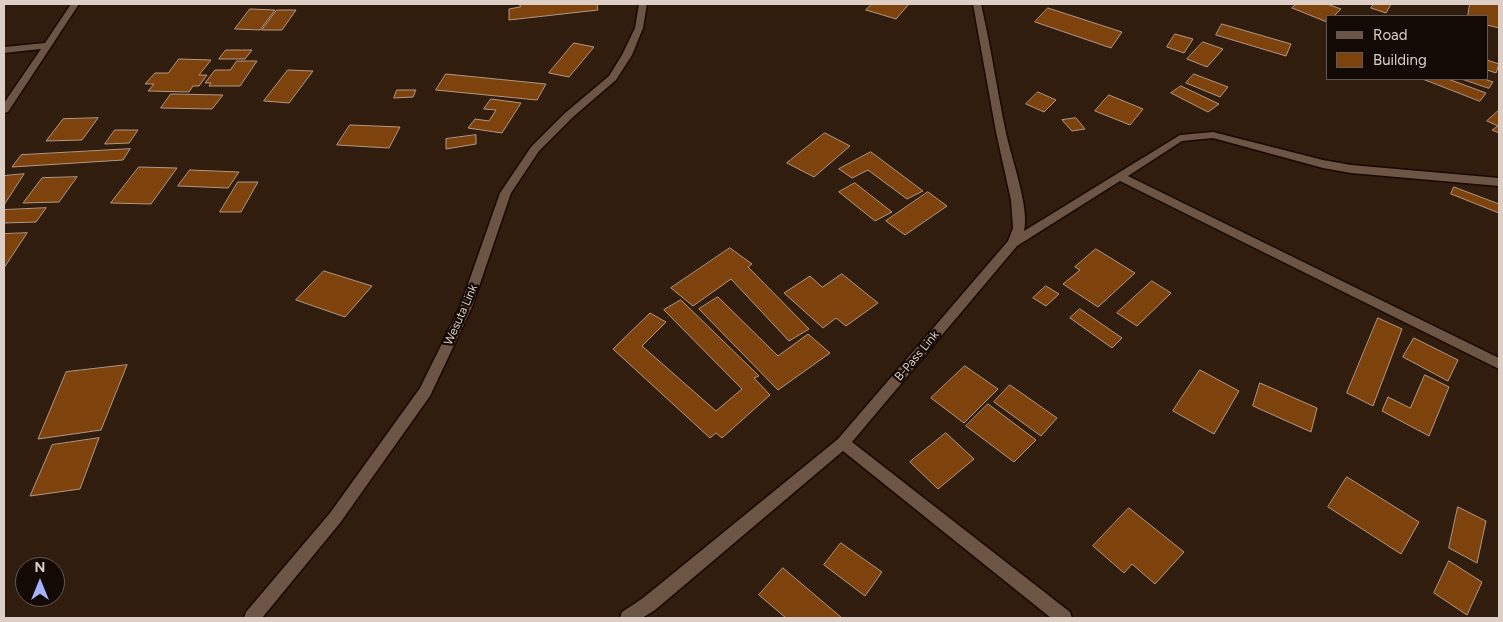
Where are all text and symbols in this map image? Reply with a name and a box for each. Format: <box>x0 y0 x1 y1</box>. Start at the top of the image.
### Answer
legend <box>1326 15 1488 80</box>
text: Road <box>1373 26 1408 44</box>
text: Building <box>1373 51 1427 69</box>
street label: Wesuta Link <box>441 282 481 348</box>
street label: B-Pass Link <box>892 328 942 384</box>
north arrow <box>15 557 65 607</box>
text: N <box>35 559 45 576</box>

